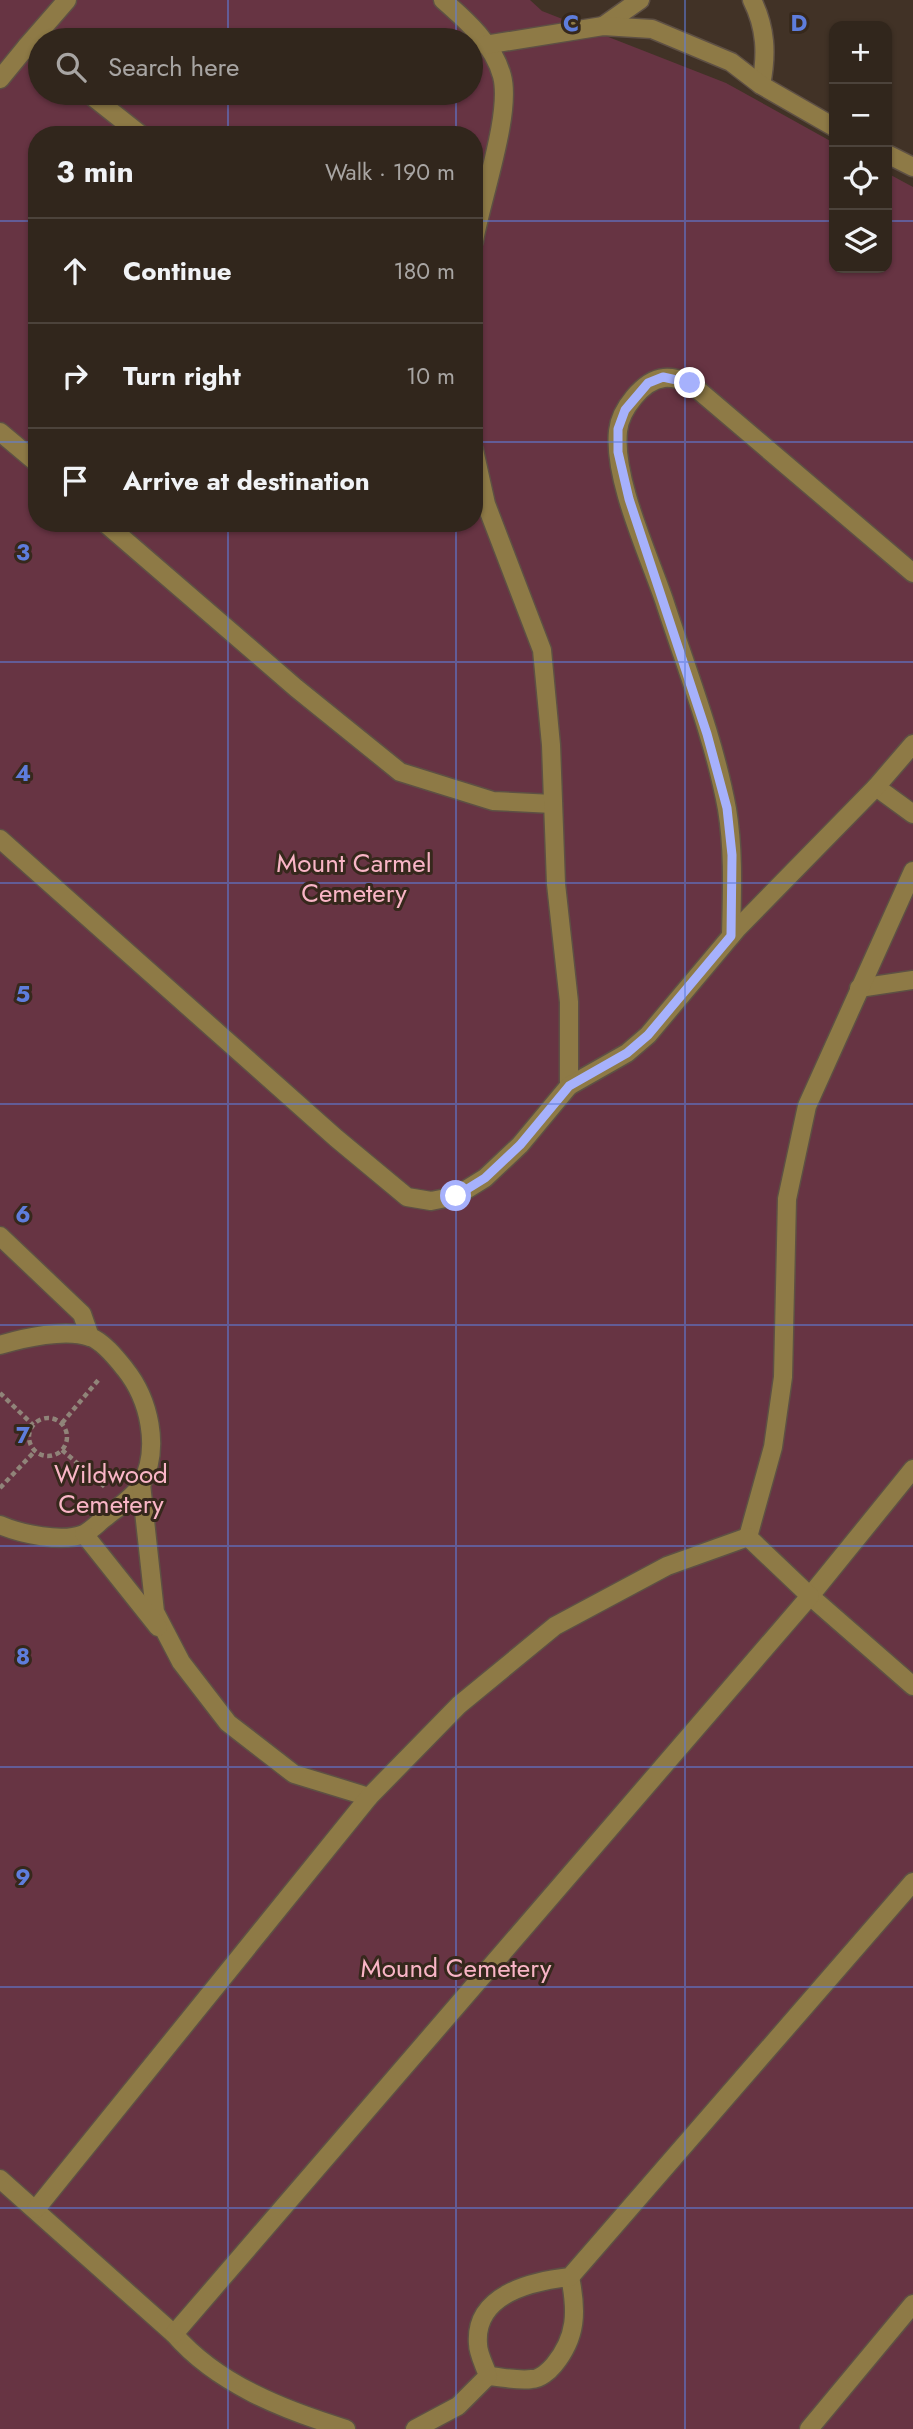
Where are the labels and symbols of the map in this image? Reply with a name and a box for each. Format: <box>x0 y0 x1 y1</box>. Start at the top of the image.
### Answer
text: C <box>563 6 579 40</box>
text: D <box>791 6 808 40</box>
route end <box>674 367 705 398</box>
text: 3 <box>16 535 30 569</box>
text: 4 <box>15 756 31 790</box>
park label: Mount Carmel Cemetery <box>276 844 432 912</box>
text: 5 <box>16 977 30 1011</box>
route start <box>440 1180 471 1211</box>
text: 6 <box>15 1197 31 1231</box>
text: 7 <box>16 1418 30 1452</box>
park label: Wildwood Cemetery <box>54 1455 168 1523</box>
text: 8 <box>16 1639 30 1673</box>
text: 9 <box>15 1860 31 1894</box>
park label: Mound Cemetery <box>361 1949 552 1987</box>

